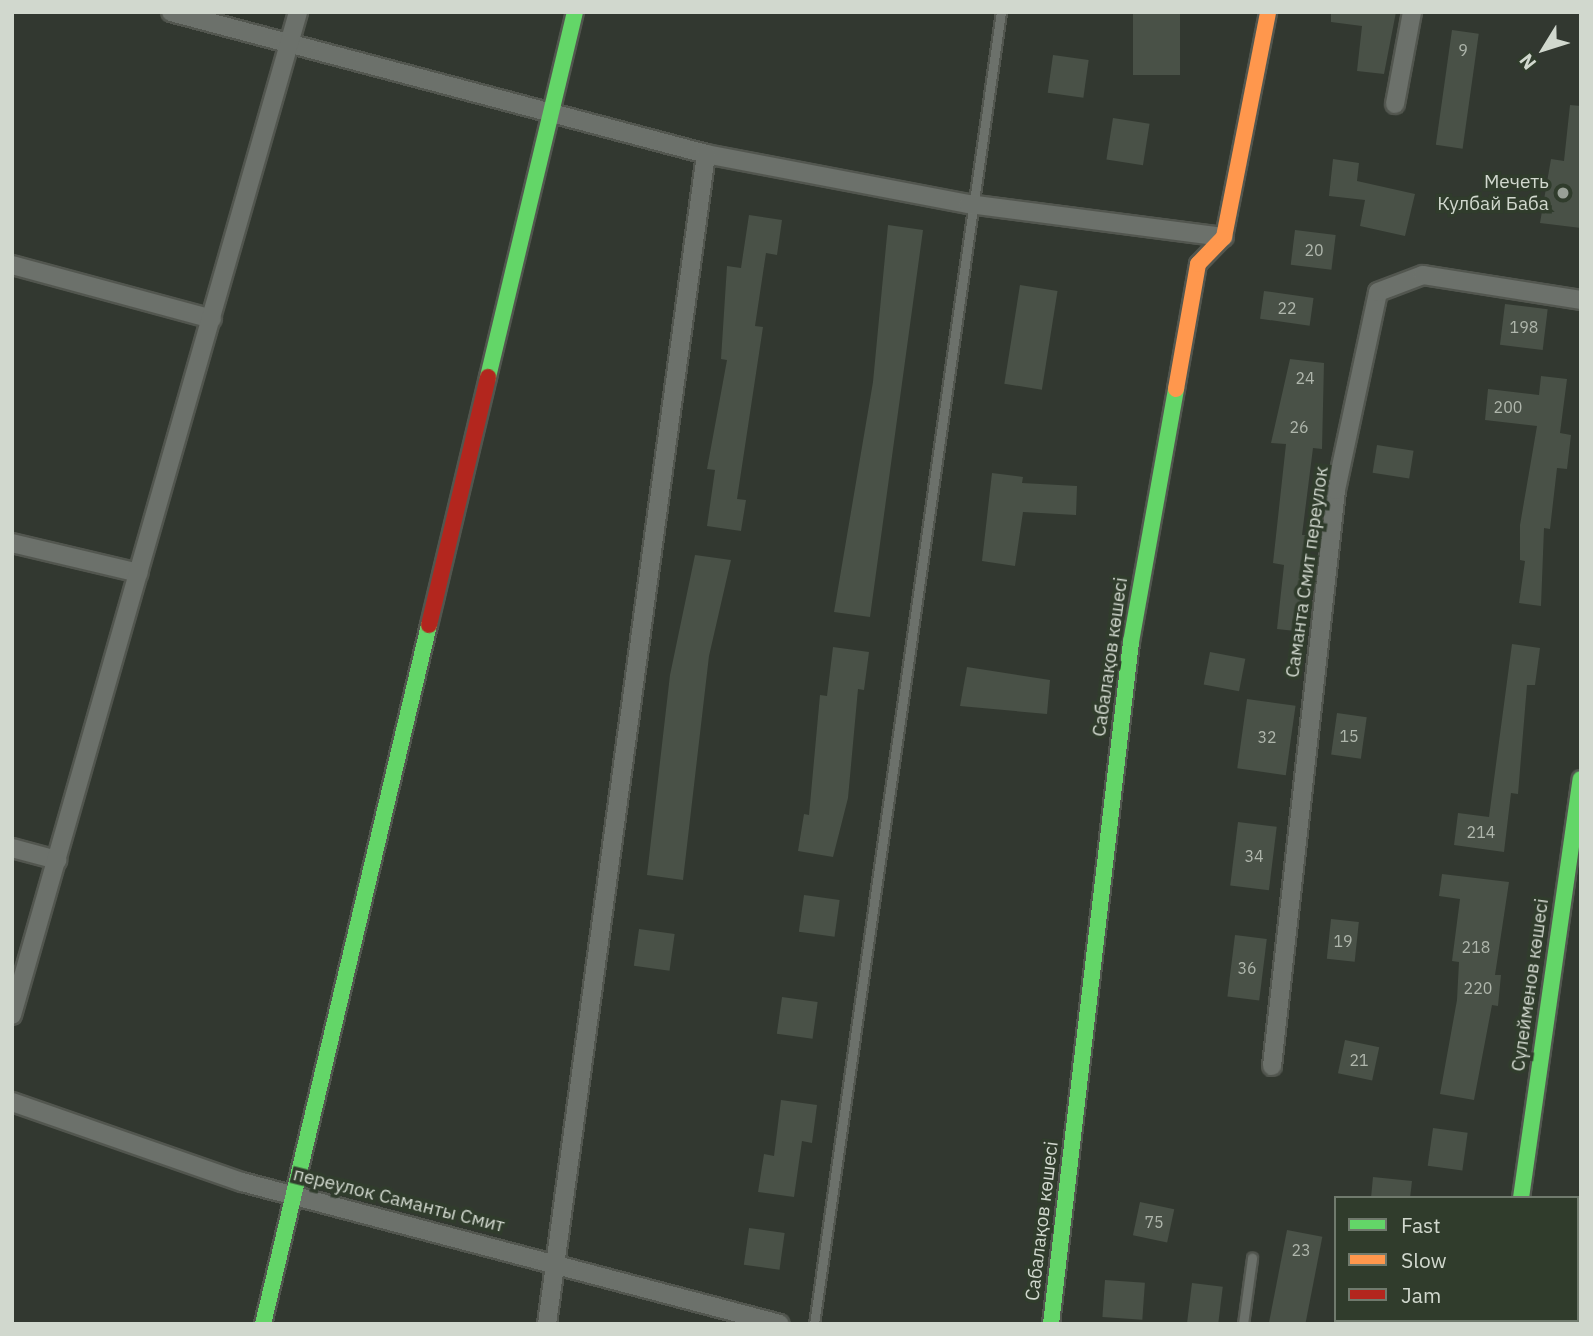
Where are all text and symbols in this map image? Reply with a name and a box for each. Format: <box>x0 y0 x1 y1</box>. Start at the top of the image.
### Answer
north arrow <box>1509 14 1579 84</box>
house number: 9 <box>1458 40 1468 60</box>
text: N <box>1514 49 1541 75</box>
place label: Мечеть Кулбай Баба <box>1437 171 1549 215</box>
marker: Мечеть Кулбай Баба <box>1555 185 1571 201</box>
house number: 20 <box>1304 240 1324 260</box>
house number: 22 <box>1277 298 1297 318</box>
house number: 198 <box>1510 317 1538 337</box>
house number: 24 <box>1295 368 1315 388</box>
house number: 200 <box>1494 397 1522 417</box>
house number: 26 <box>1289 417 1309 437</box>
street label: Саманта Смит переулок <box>1281 465 1333 679</box>
street label: Сабалақов көшесі <box>1088 576 1132 738</box>
house number: 15 <box>1339 726 1359 746</box>
house number: 32 <box>1257 727 1277 747</box>
house number: 214 <box>1467 822 1495 842</box>
house number: 34 <box>1244 846 1264 866</box>
street label: Сүлейменов көшесі <box>1507 897 1553 1073</box>
house number: 19 <box>1333 931 1353 951</box>
house number: 218 <box>1462 937 1490 957</box>
house number: 36 <box>1237 958 1257 978</box>
house number: 220 <box>1464 978 1492 998</box>
house number: 21 <box>1349 1050 1369 1070</box>
street label: Сабалақов көшесі <box>1021 1140 1063 1302</box>
street label: переулок Саманты Смит <box>291 1163 507 1237</box>
legend <box>1334 1196 1579 1322</box>
text: Fast <box>1401 1211 1441 1239</box>
house number: 75 <box>1144 1212 1164 1232</box>
house number: 23 <box>1291 1240 1311 1260</box>
text: Slow <box>1401 1246 1447 1274</box>
text: Jam <box>1401 1281 1441 1309</box>

